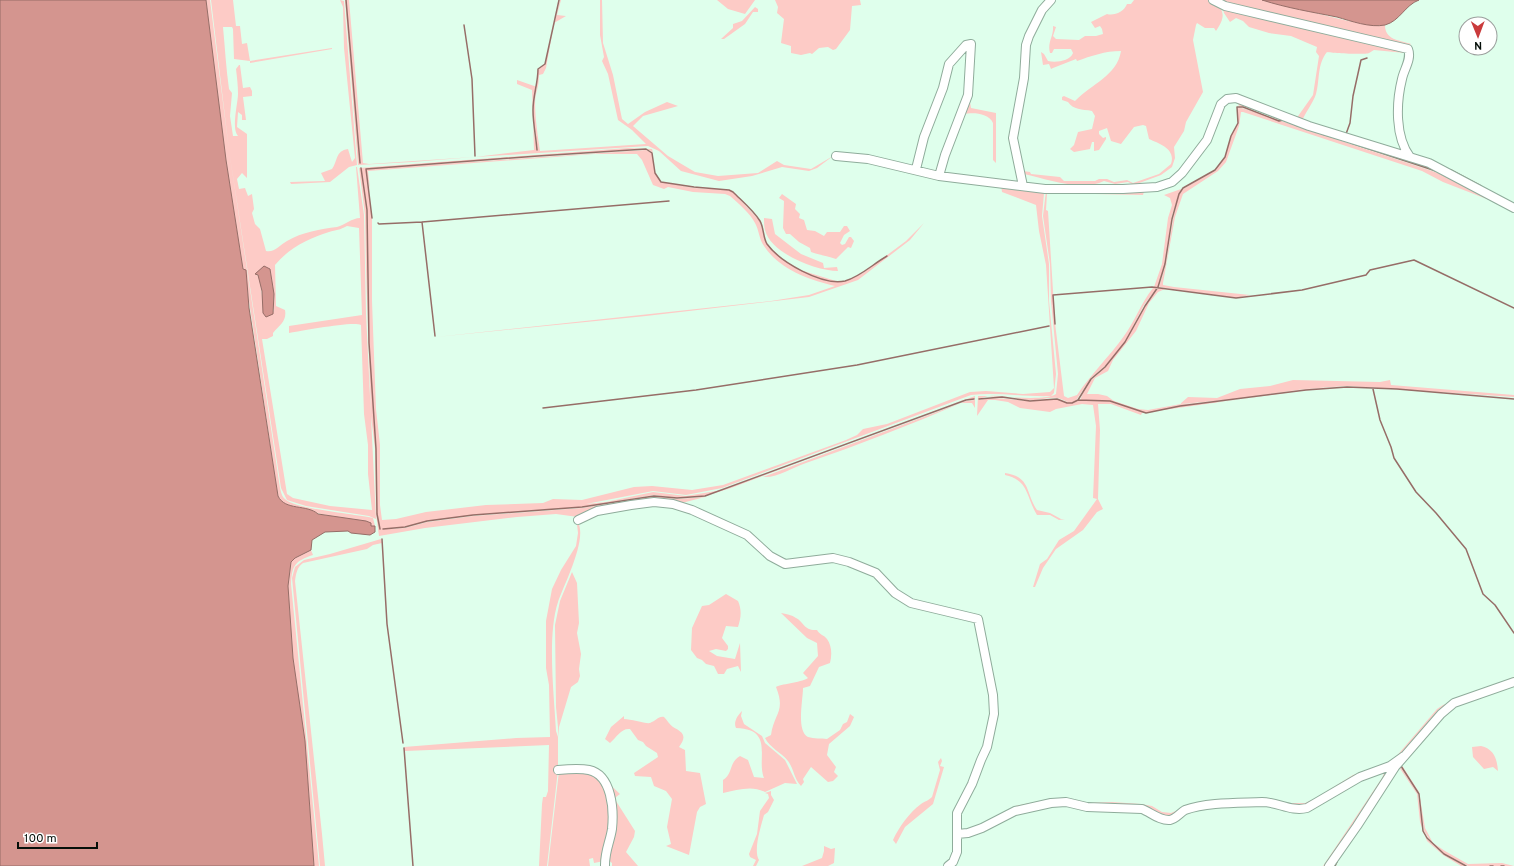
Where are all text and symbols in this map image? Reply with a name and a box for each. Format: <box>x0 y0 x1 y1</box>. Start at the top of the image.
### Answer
north arrow <box>1458 16 1498 56</box>
text: N <box>1474 38 1482 52</box>
scale bar <box>18 824 97 850</box>
text: 100 m <box>24 831 57 847</box>

